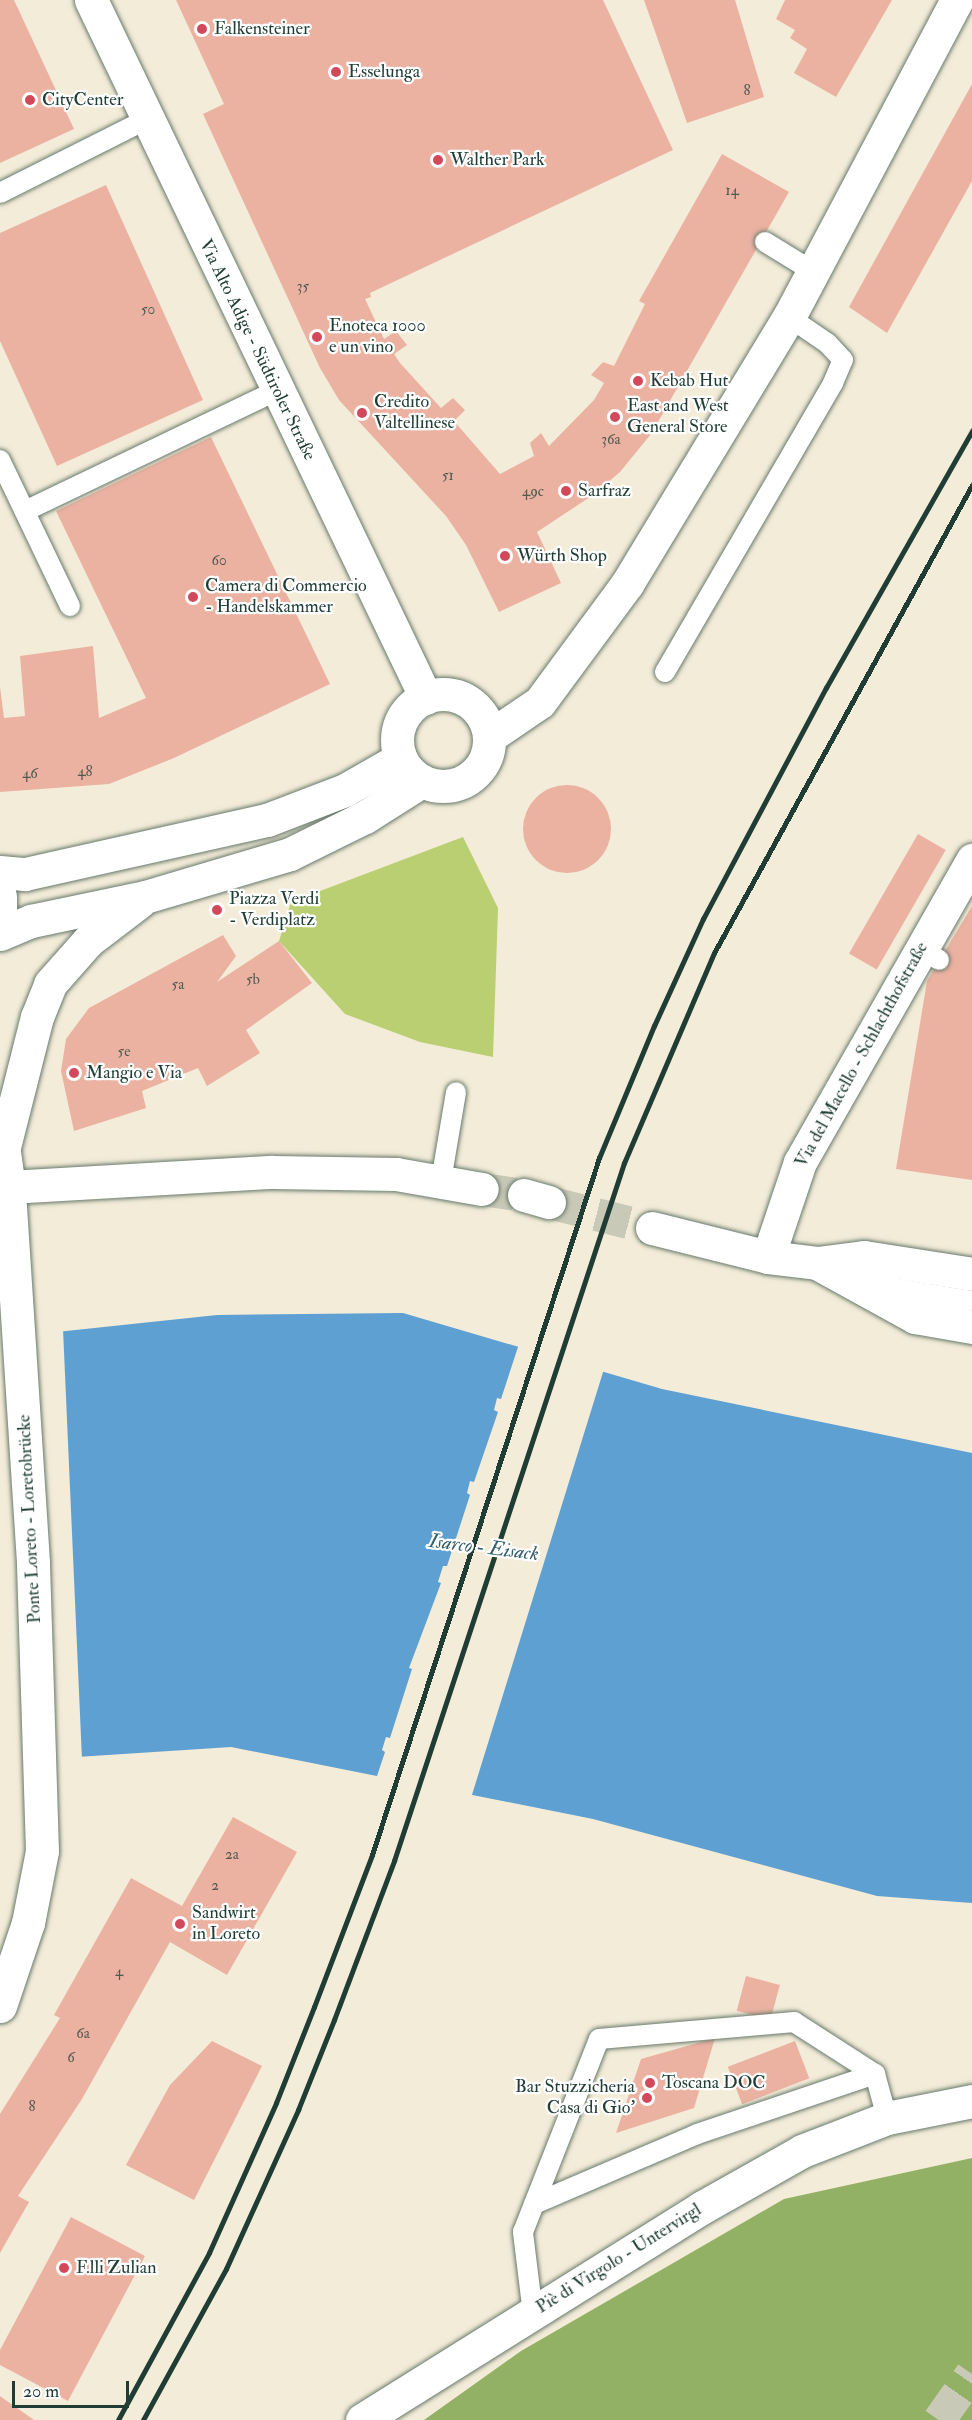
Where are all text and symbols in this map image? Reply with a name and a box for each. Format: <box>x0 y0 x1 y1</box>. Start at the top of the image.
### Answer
place label: Falkensteiner <box>214 18 310 40</box>
marker: Falkensteiner <box>195 22 209 36</box>
place label: Esselunga <box>348 61 420 83</box>
marker: Esselunga <box>329 65 343 79</box>
house number: 8 <box>743 82 751 100</box>
place label: CityCenter <box>42 89 123 111</box>
marker: CityCenter <box>23 93 37 107</box>
place label: Walther Park <box>450 149 545 171</box>
marker: Walther Park <box>431 153 445 167</box>
house number: 14 <box>725 182 739 200</box>
street label: Via Alto Adige - Südtiroler Straße <box>194 236 320 464</box>
house number: 35 <box>297 278 309 296</box>
house number: 50 <box>141 301 155 319</box>
place label: Enoteca 1000 e un vino <box>329 316 426 358</box>
marker: Enoteca 1000 e un vino <box>310 330 324 344</box>
place label: Kebab Hut <box>650 370 728 392</box>
marker: Kebab Hut <box>631 374 645 388</box>
place label: Credito Valtellinese <box>374 392 455 434</box>
place label: East and West General Store <box>627 396 729 438</box>
marker: Credito Valtellinese <box>355 406 369 420</box>
marker: East and West General Store <box>608 410 622 424</box>
house number: 36a <box>601 431 621 449</box>
house number: 51 <box>442 467 454 485</box>
place label: Sarfraz <box>578 480 631 502</box>
house number: 49c <box>522 483 544 501</box>
marker: Sarfraz <box>559 484 573 498</box>
place label: Würth Shop <box>517 545 607 567</box>
marker: Würth Shop <box>498 549 512 563</box>
house number: 60 <box>211 552 227 570</box>
place label: Camera di Commercio - Handelskammer <box>205 576 367 618</box>
marker: Camera di Commercio - Handelskammer <box>186 590 200 604</box>
house number: 48 <box>77 763 93 781</box>
house number: 46 <box>22 765 38 783</box>
place label: Piazza Verdi - Verdiplatz <box>229 889 319 932</box>
marker: Piazza Verdi - Verdiplatz <box>210 903 224 917</box>
street label: Via del Macello - Schlachthofstraße <box>791 939 933 1171</box>
house number: 5b <box>246 971 260 989</box>
house number: 5a <box>172 976 184 994</box>
house number: 5e <box>118 1043 130 1061</box>
place label: Mangio e Via <box>86 1062 182 1084</box>
marker: Mangio e Via <box>67 1066 81 1080</box>
street label: Ponte Loreto - Loretobrücke <box>14 1414 46 1624</box>
water label: Isarco - Eisack <box>428 1528 540 1566</box>
house number: 2a <box>225 1846 239 1864</box>
house number: 2 <box>211 1877 219 1895</box>
place label: Sandwirt in Loreto <box>192 1903 260 1946</box>
marker: Sandwirt in Loreto <box>173 1917 187 1931</box>
house number: 4 <box>115 1963 123 1981</box>
house number: 6a <box>76 2025 90 2043</box>
house number: 6 <box>67 2049 75 2067</box>
place label: Toscana DOC <box>662 2072 766 2094</box>
marker: Toscana DOC <box>643 2076 657 2090</box>
place label: Bar Stuzzicheria Casa di Gio' <box>515 2077 635 2120</box>
marker: Bar Stuzzicheria Casa di Gio' <box>640 2091 654 2105</box>
house number: 8 <box>28 2098 36 2116</box>
street label: Piè di Virgolo - Untervirgl <box>532 2199 706 2319</box>
place label: F.lli Zulian <box>76 2257 156 2279</box>
marker: F.lli Zulian <box>57 2261 71 2275</box>
scale bar <box>15 2369 132 2407</box>
text: 20 m <box>23 2380 59 2403</box>

